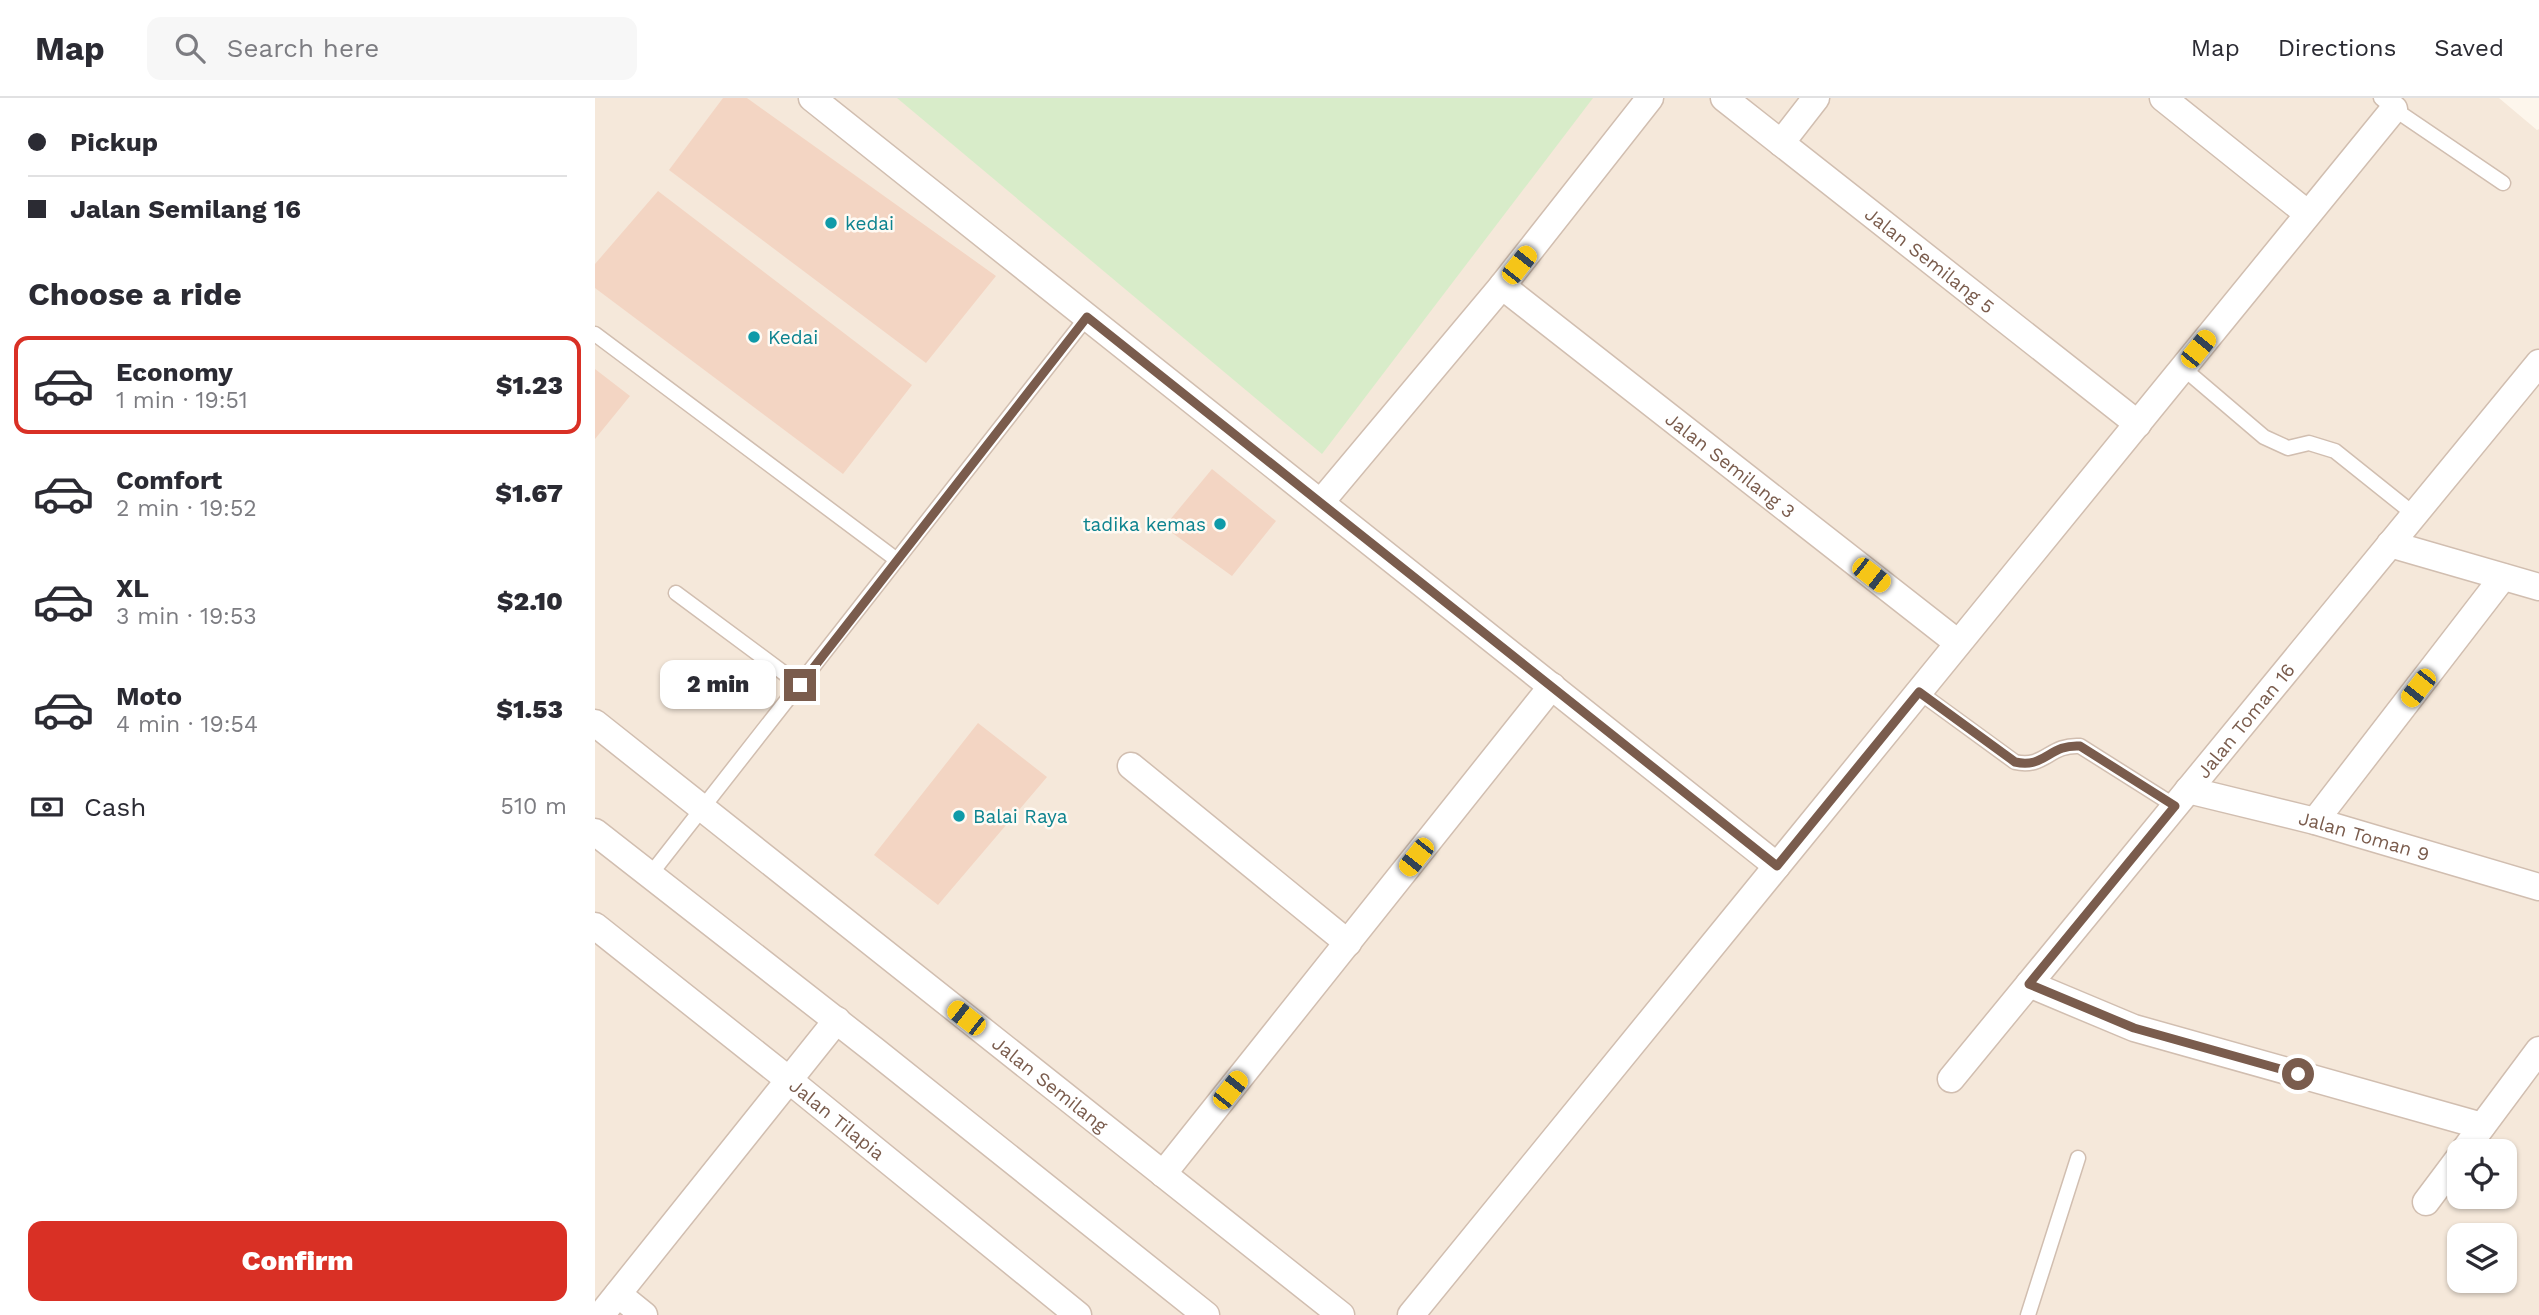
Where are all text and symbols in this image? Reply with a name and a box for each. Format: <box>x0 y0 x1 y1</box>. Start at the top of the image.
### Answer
search box <box>147 17 637 80</box>
text: Map <box>35 29 105 68</box>
icon: search <box>171 29 209 67</box>
text: Search here <box>227 33 379 63</box>
text: Map <box>2191 34 2240 62</box>
text: Directions <box>2278 34 2396 62</box>
text: Saved <box>2434 34 2504 62</box>
text: Pickup <box>70 127 158 157</box>
text: Jalan Semilang 16 <box>70 194 301 224</box>
street label: Jalan Semilang 5 <box>1860 202 1999 319</box>
place label: kedai <box>845 212 894 235</box>
marker: kedai <box>823 215 839 231</box>
car <box>1498 242 1541 288</box>
text: Choose a ride <box>28 275 242 313</box>
place label: Kedai <box>768 326 818 349</box>
car <box>2177 326 2220 372</box>
marker: Kedai <box>746 329 762 345</box>
icon: car <box>32 354 95 417</box>
text: Economy <box>116 357 233 387</box>
text: $1.23 <box>496 370 563 400</box>
text: 1 min · 19:51 <box>116 387 248 414</box>
street label: Jalan Semilang 3 <box>1661 407 1799 523</box>
icon: car <box>32 462 95 525</box>
text: Comfort <box>116 465 222 495</box>
text: $1.67 <box>495 478 563 508</box>
text: 2 min · 19:52 <box>116 495 257 522</box>
place label: tadika kemas <box>1083 513 1206 536</box>
marker: tadika kemas <box>1212 516 1228 532</box>
car <box>1848 554 1895 596</box>
icon: car <box>32 570 95 633</box>
text: XL <box>116 573 149 603</box>
text: $2.10 <box>497 586 563 616</box>
text: 3 min · 19:53 <box>116 603 257 630</box>
street label: Jalan Toman 16 <box>2192 659 2300 783</box>
callout: 2 min <box>660 660 775 710</box>
car <box>2397 665 2440 711</box>
route end <box>784 669 816 701</box>
text: 2 min <box>687 671 749 698</box>
icon: car <box>32 678 95 741</box>
text: Moto <box>116 681 182 711</box>
text: $1.53 <box>496 694 563 724</box>
text: 4 min · 19:54 <box>116 711 258 738</box>
icon: cash <box>28 788 66 826</box>
text: Cash <box>84 792 146 822</box>
text: 510 m <box>501 793 567 820</box>
place label: Balai Raya <box>973 805 1068 828</box>
street label: Jalan Toman 9 <box>2296 806 2432 866</box>
marker: Balai Raya <box>951 808 967 824</box>
car <box>1395 834 1438 880</box>
car <box>943 997 990 1039</box>
street label: Jalan Semilang <box>987 1032 1113 1138</box>
route start <box>2282 1058 2314 1090</box>
car <box>1209 1067 1252 1113</box>
street label: Jalan Tilapia <box>785 1074 890 1165</box>
map controls <box>2447 1139 2517 1293</box>
button: locate <box>2447 1139 2517 1209</box>
button: Confirm <box>28 1221 567 1301</box>
button: layers <box>2447 1223 2517 1293</box>

